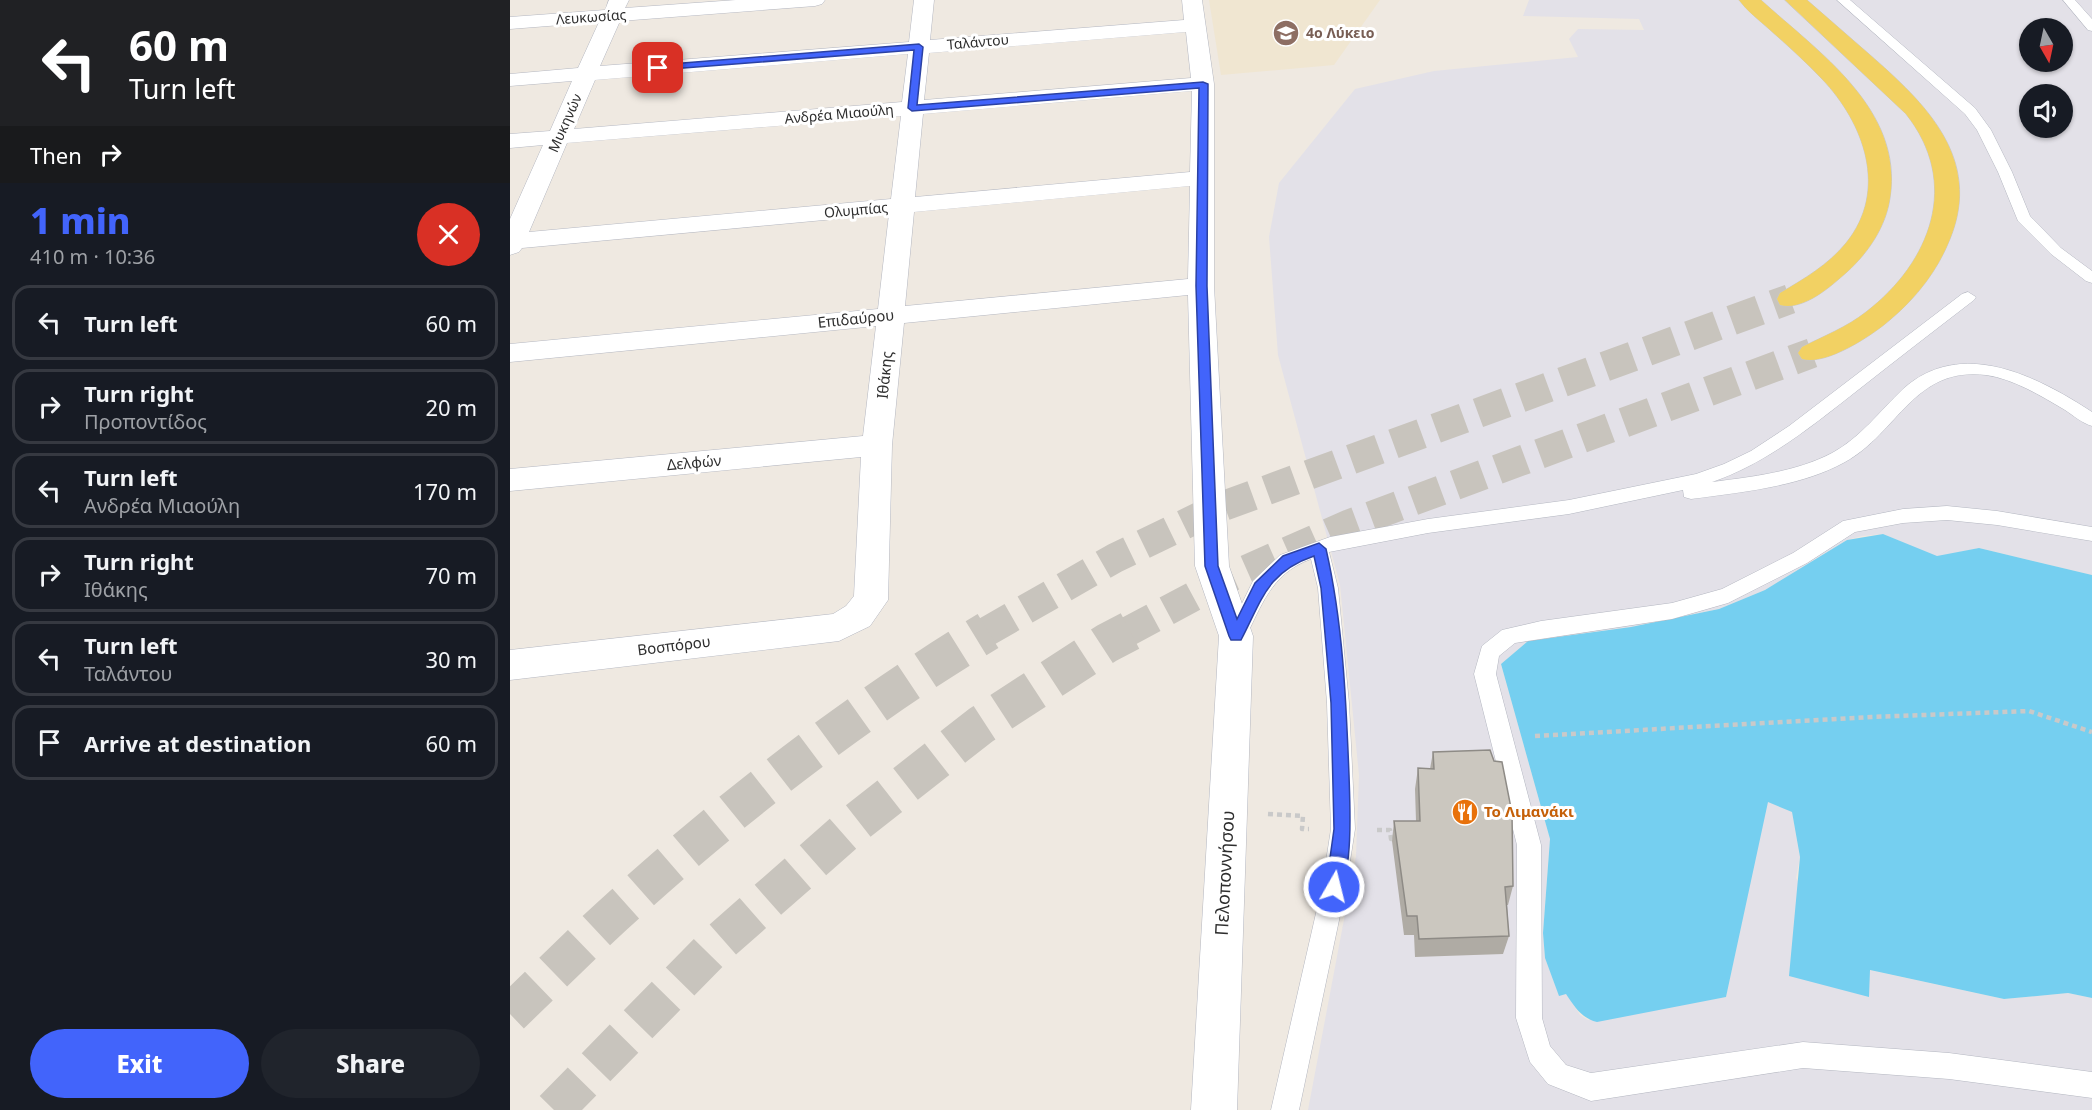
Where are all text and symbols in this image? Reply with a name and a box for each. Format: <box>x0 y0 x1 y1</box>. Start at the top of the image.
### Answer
street label: Λευκωσίας <box>555 5 627 28</box>
text: 60 m <box>129 16 229 73</box>
school or university icon: 4ο Λύκειο <box>1271 18 1301 48</box>
north arrow <box>2019 18 2073 72</box>
map controls <box>2019 18 2073 138</box>
place label: 4ο Λύκειο <box>1306 23 1375 42</box>
icon: left <box>30 24 108 102</box>
street label: Ταλάντου <box>946 29 1010 54</box>
pin <box>632 42 683 93</box>
icon: arrive <box>641 51 674 84</box>
text: Turn left <box>129 70 235 107</box>
button: sound <box>2019 84 2073 138</box>
street label: Μυκηνών <box>543 91 586 155</box>
street label: Ανδρέα Μιαούλη <box>784 99 894 128</box>
icon: right <box>94 138 127 171</box>
text: Then <box>30 140 82 170</box>
text: 1 min <box>30 196 131 245</box>
street label: Ολυμπίας <box>823 197 889 222</box>
button: close <box>417 203 480 266</box>
text: 410 m · 10:36 <box>30 243 155 270</box>
street label: Επιδαύρου <box>817 304 895 332</box>
icon: left <box>33 306 66 339</box>
text: Turn left <box>84 308 178 338</box>
text: 60 m <box>426 308 477 338</box>
street label: Ιθάκης <box>872 350 896 400</box>
text: Turn right <box>84 378 194 408</box>
icon: right <box>33 390 66 423</box>
text: 20 m <box>426 392 477 422</box>
text: Προποντίδος <box>84 408 207 435</box>
street label: Δελφών <box>666 450 722 474</box>
text: Turn left <box>84 462 178 492</box>
icon: left <box>33 474 66 507</box>
text: 170 m <box>413 476 477 506</box>
text: Ανδρέα Μιαούλη <box>84 492 240 519</box>
text: Turn right <box>84 546 194 576</box>
icon: right <box>33 558 66 591</box>
text: 70 m <box>426 560 477 590</box>
text: Ιθάκης <box>84 576 148 603</box>
text: Turn left <box>84 630 178 660</box>
street label: Βοσπόρου <box>636 631 712 659</box>
icon: left <box>33 642 66 675</box>
text: 30 m <box>426 644 477 674</box>
text: Ταλάντου <box>84 660 173 687</box>
icon: arrive <box>33 726 66 759</box>
text: Arrive at destination <box>84 728 311 758</box>
text: 60 m <box>426 728 477 758</box>
restaurant icon: Το Λιμανάκι <box>1450 797 1480 827</box>
place label: Το Λιμανάκι <box>1484 801 1574 821</box>
street label: Πελοποννήσου <box>1209 810 1239 936</box>
position arrow <box>1302 855 1366 919</box>
button: Exit <box>30 1029 249 1098</box>
button: Share <box>261 1029 480 1098</box>

